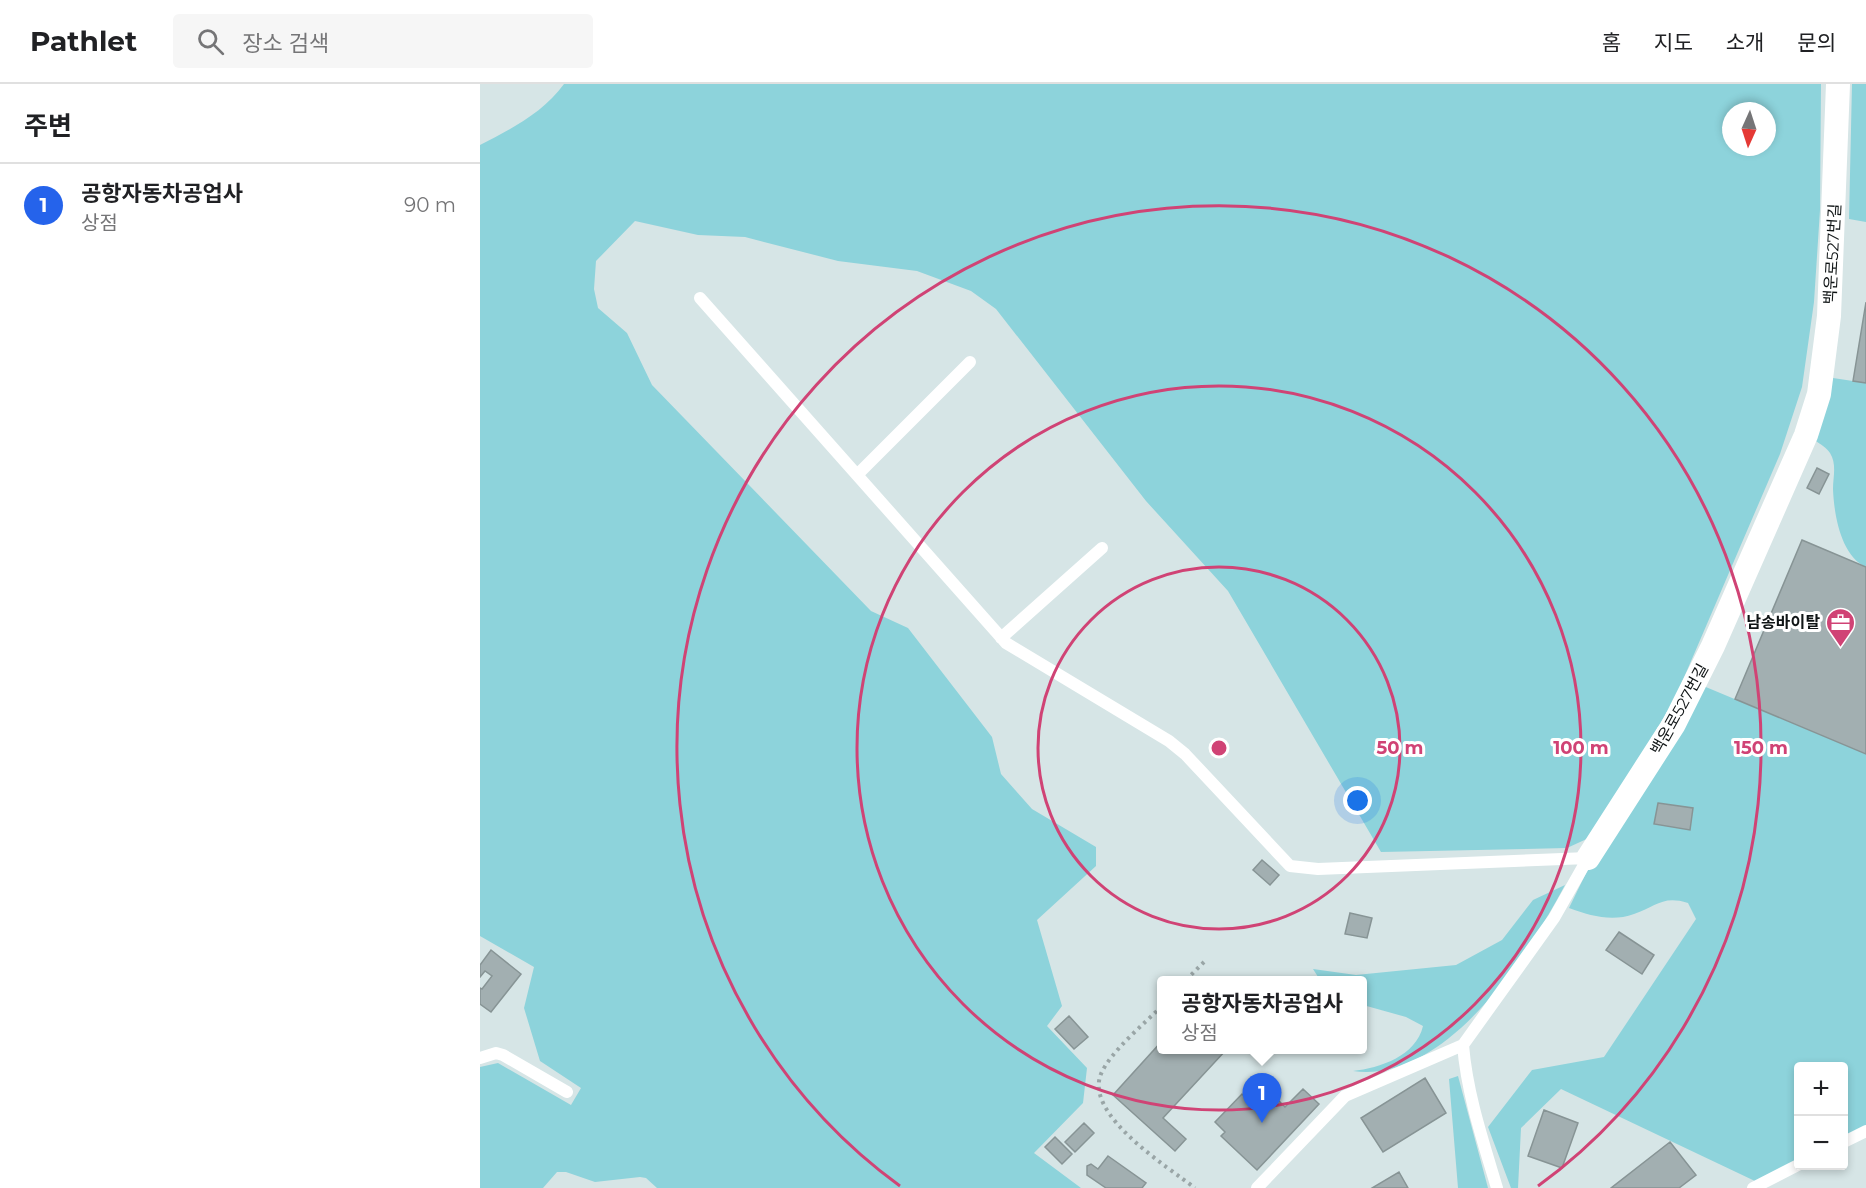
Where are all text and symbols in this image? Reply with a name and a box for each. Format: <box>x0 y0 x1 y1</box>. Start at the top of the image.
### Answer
search box <box>173 14 593 68</box>
text: Pathlet <box>30 24 137 58</box>
icon: search <box>194 25 227 58</box>
text: 장소 검색 <box>242 30 329 57</box>
text: 홈 <box>1602 30 1621 55</box>
text: 지도 <box>1654 30 1693 55</box>
text: 소개 <box>1726 30 1764 55</box>
text: 문의 <box>1797 30 1836 55</box>
north arrow <box>1722 102 1776 156</box>
text: 주변 <box>24 110 72 142</box>
text: 공항자동차공업사 <box>81 180 243 207</box>
text: 1 <box>40 193 47 217</box>
text: 90 m <box>404 193 456 217</box>
street label: 백운로527번길 <box>1820 203 1845 305</box>
text: 상점 <box>81 211 118 235</box>
office icon: 남송바이탈 <box>1825 606 1857 648</box>
place label: 남송바이탈 <box>1746 613 1820 632</box>
street label: 백운로527번길 <box>1647 660 1712 758</box>
text: 50 m <box>1377 737 1423 759</box>
text: 100 m <box>1553 737 1609 759</box>
text: 150 m <box>1734 737 1788 759</box>
centre of rings <box>1209 738 1229 758</box>
your location <box>1343 786 1372 815</box>
popup <box>1157 976 1367 1054</box>
text: 공항자동차공업사 <box>1181 990 1343 1017</box>
text: 상점 <box>1181 1021 1218 1045</box>
map controls <box>1794 1062 1848 1170</box>
button: + <box>1794 1062 1848 1116</box>
pin: 1 <box>1242 1074 1282 1123</box>
button: − <box>1794 1116 1848 1170</box>

